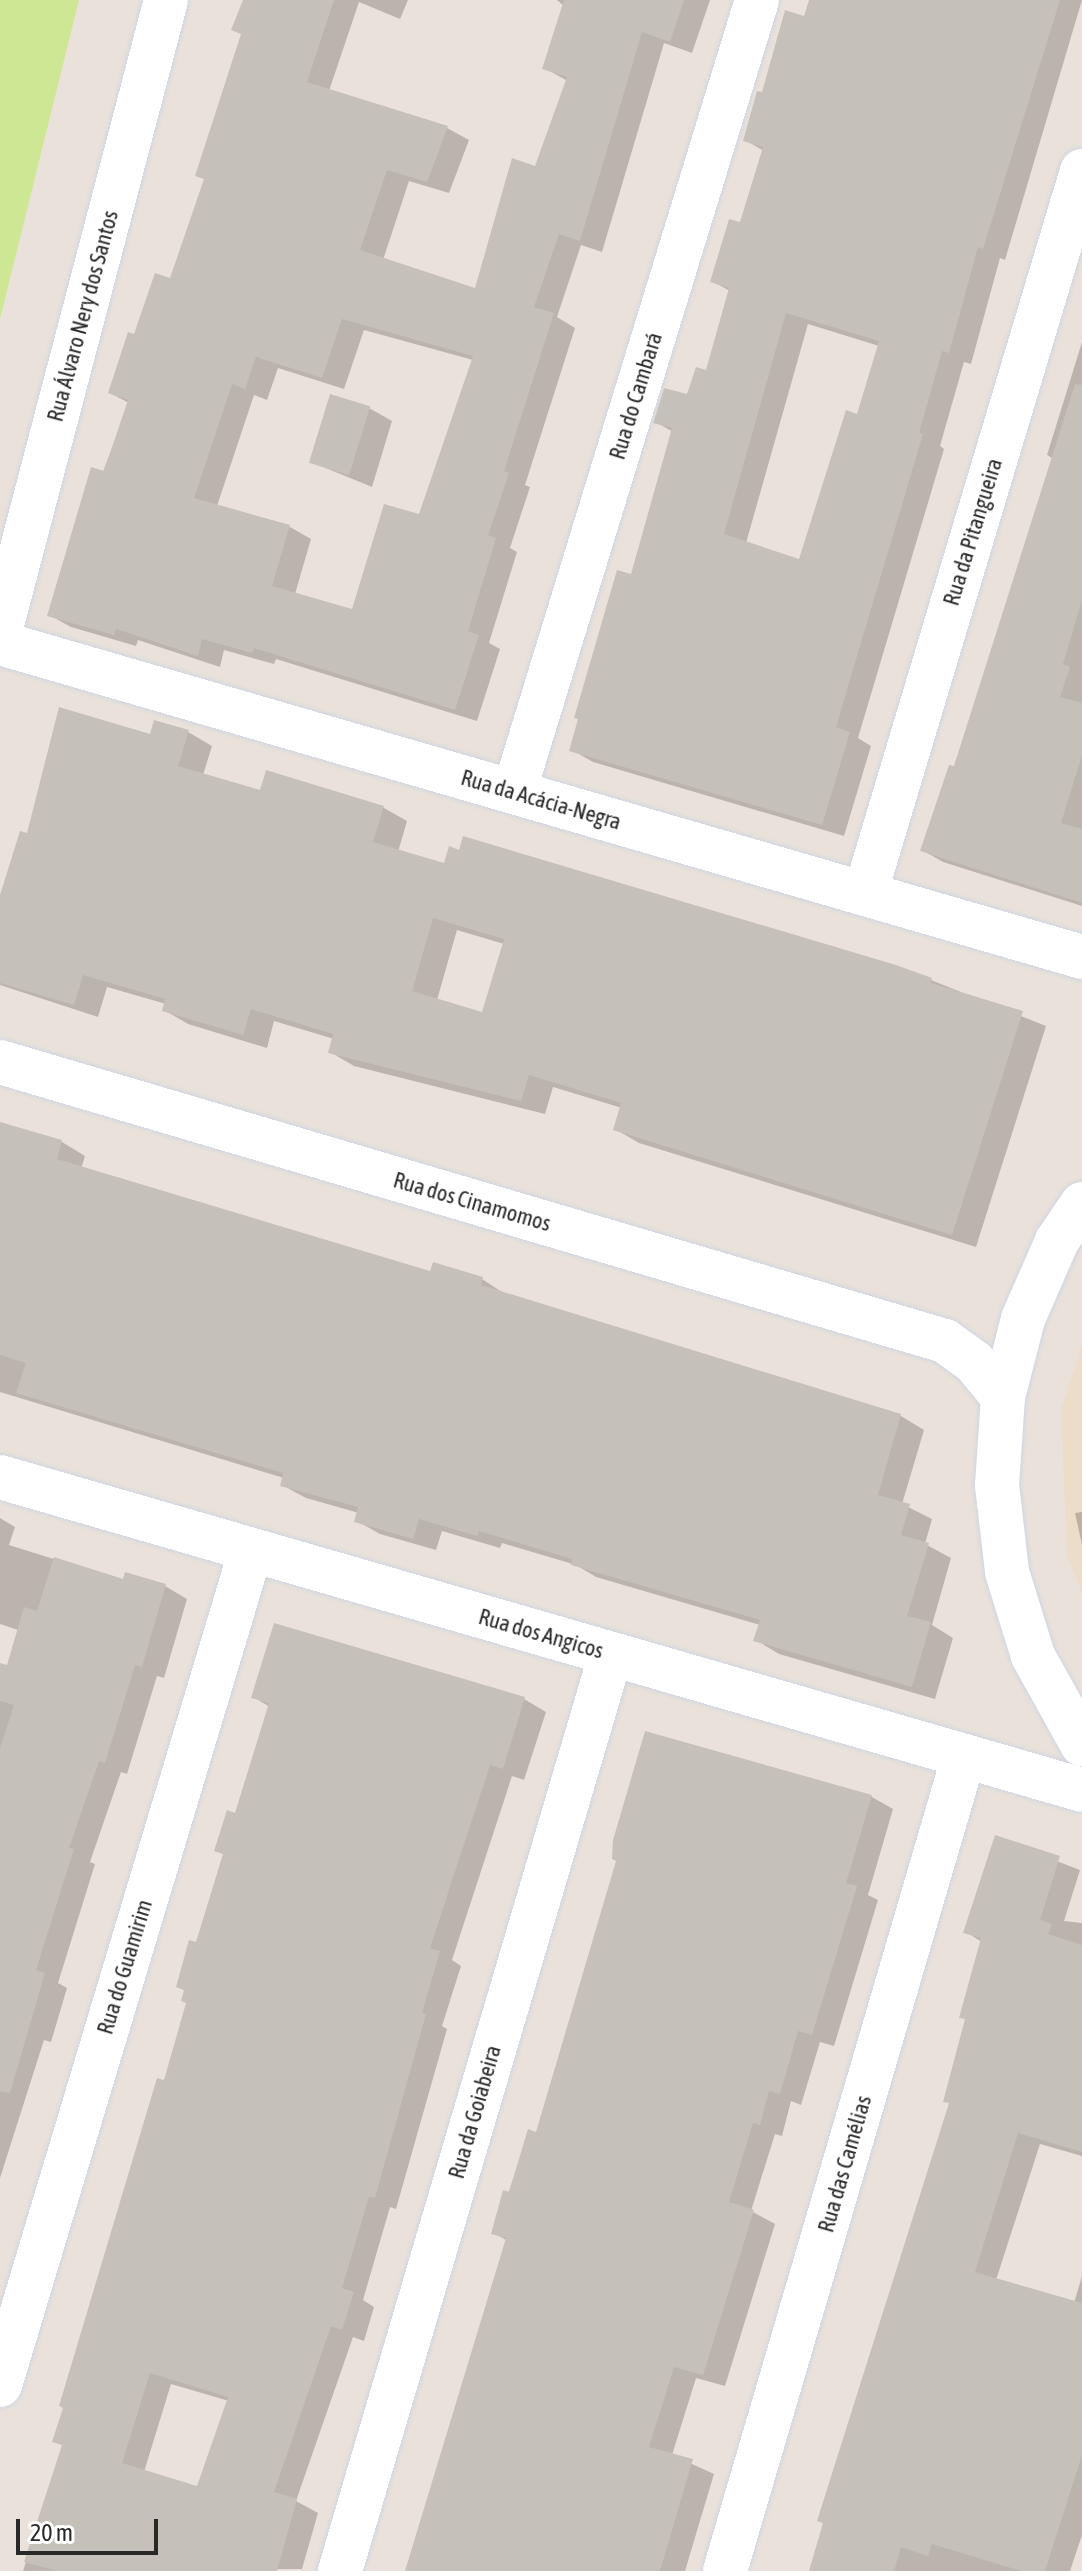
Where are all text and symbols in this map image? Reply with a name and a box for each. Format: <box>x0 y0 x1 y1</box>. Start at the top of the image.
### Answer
street label: Rua Álvaro Nery dos Santos <box>42 207 124 425</box>
street label: Rua do Cambará <box>604 329 668 463</box>
street label: Rua da Pitangueira <box>938 455 1008 609</box>
street label: Rua da Acácia-Negra <box>458 765 624 835</box>
street label: Rua dos Cinamomos <box>390 1167 554 1237</box>
street label: Rua dos Angicos <box>476 1604 606 1664</box>
street label: Rua do Guamirim <box>92 1896 158 2038</box>
street label: Rua da Goiabeira <box>443 2042 507 2182</box>
street label: Rua das Camélias <box>813 2093 877 2235</box>
scale bar <box>20 2503 162 2553</box>
text: 20 m <box>30 2519 73 2546</box>

